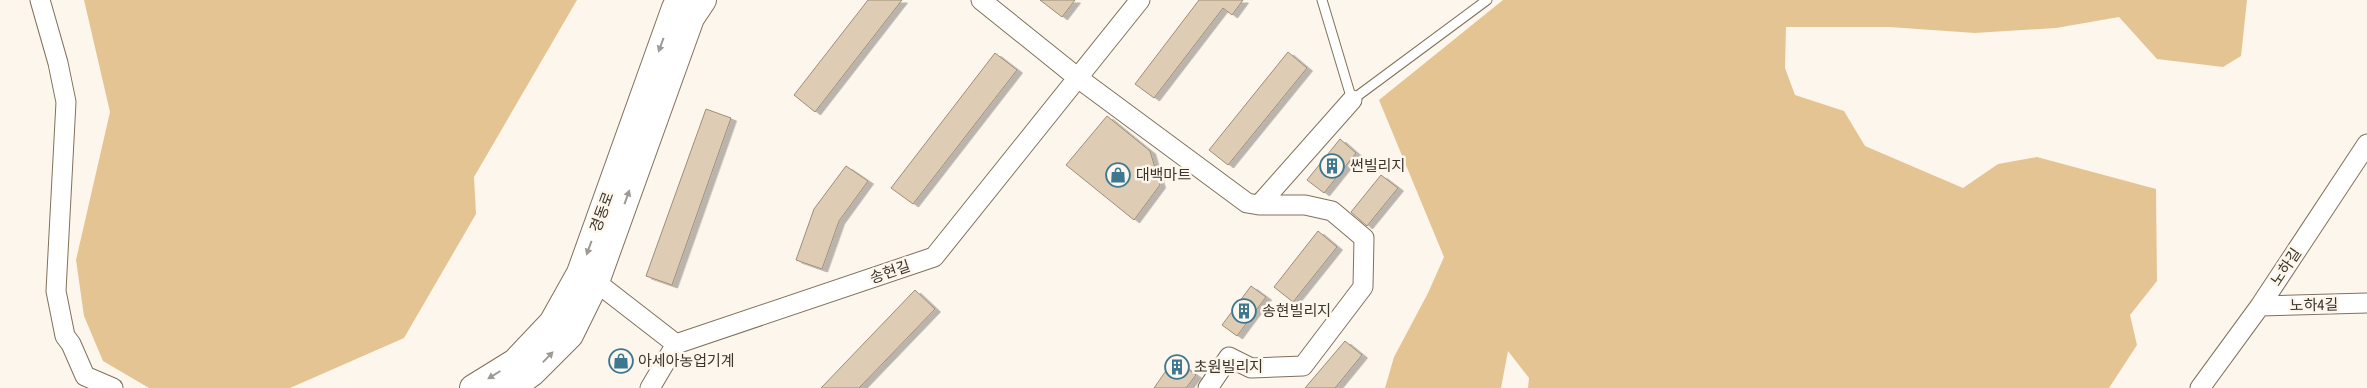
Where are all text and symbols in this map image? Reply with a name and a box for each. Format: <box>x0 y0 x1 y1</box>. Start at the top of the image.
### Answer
one-way arrow <box>657 38 665 53</box>
building icon: 썬빌리지 <box>1319 153 1345 179</box>
place label: 썬빌리지 <box>1350 157 1405 174</box>
shop icon: 대백마트 <box>1105 162 1131 188</box>
place label: 대백마트 <box>1136 166 1191 183</box>
street label: 경동로 <box>586 189 617 234</box>
one-way arrow <box>623 189 631 204</box>
one-way arrow <box>585 240 592 255</box>
street label: 노하길 <box>2267 245 2304 289</box>
street label: 송현길 <box>867 257 912 286</box>
street label: 노하4길 <box>2290 296 2338 313</box>
building icon: 송현빌리지 <box>1231 298 1257 324</box>
place label: 송현빌리지 <box>1262 302 1331 319</box>
shop icon: 아세아농업기계 <box>608 348 634 374</box>
one-way arrow <box>542 351 554 363</box>
place label: 아세아농업기계 <box>638 352 735 369</box>
building icon: 초원빌리지 <box>1164 354 1190 380</box>
place label: 초원빌리지 <box>1194 358 1263 375</box>
one-way arrow <box>488 370 501 380</box>

